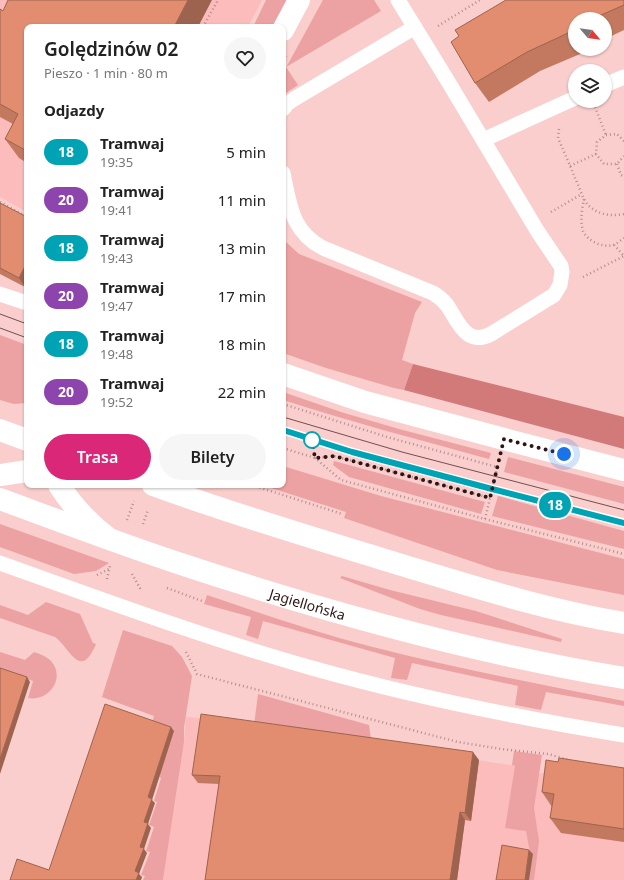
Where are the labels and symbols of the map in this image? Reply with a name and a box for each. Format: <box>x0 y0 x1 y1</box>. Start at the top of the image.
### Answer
north arrow <box>568 12 612 56</box>
unlabelled marker <box>303 431 321 449</box>
your location <box>554 444 574 464</box>
line badge: 18 <box>537 492 573 518</box>
street label: Jagiellońska <box>265 583 348 624</box>

